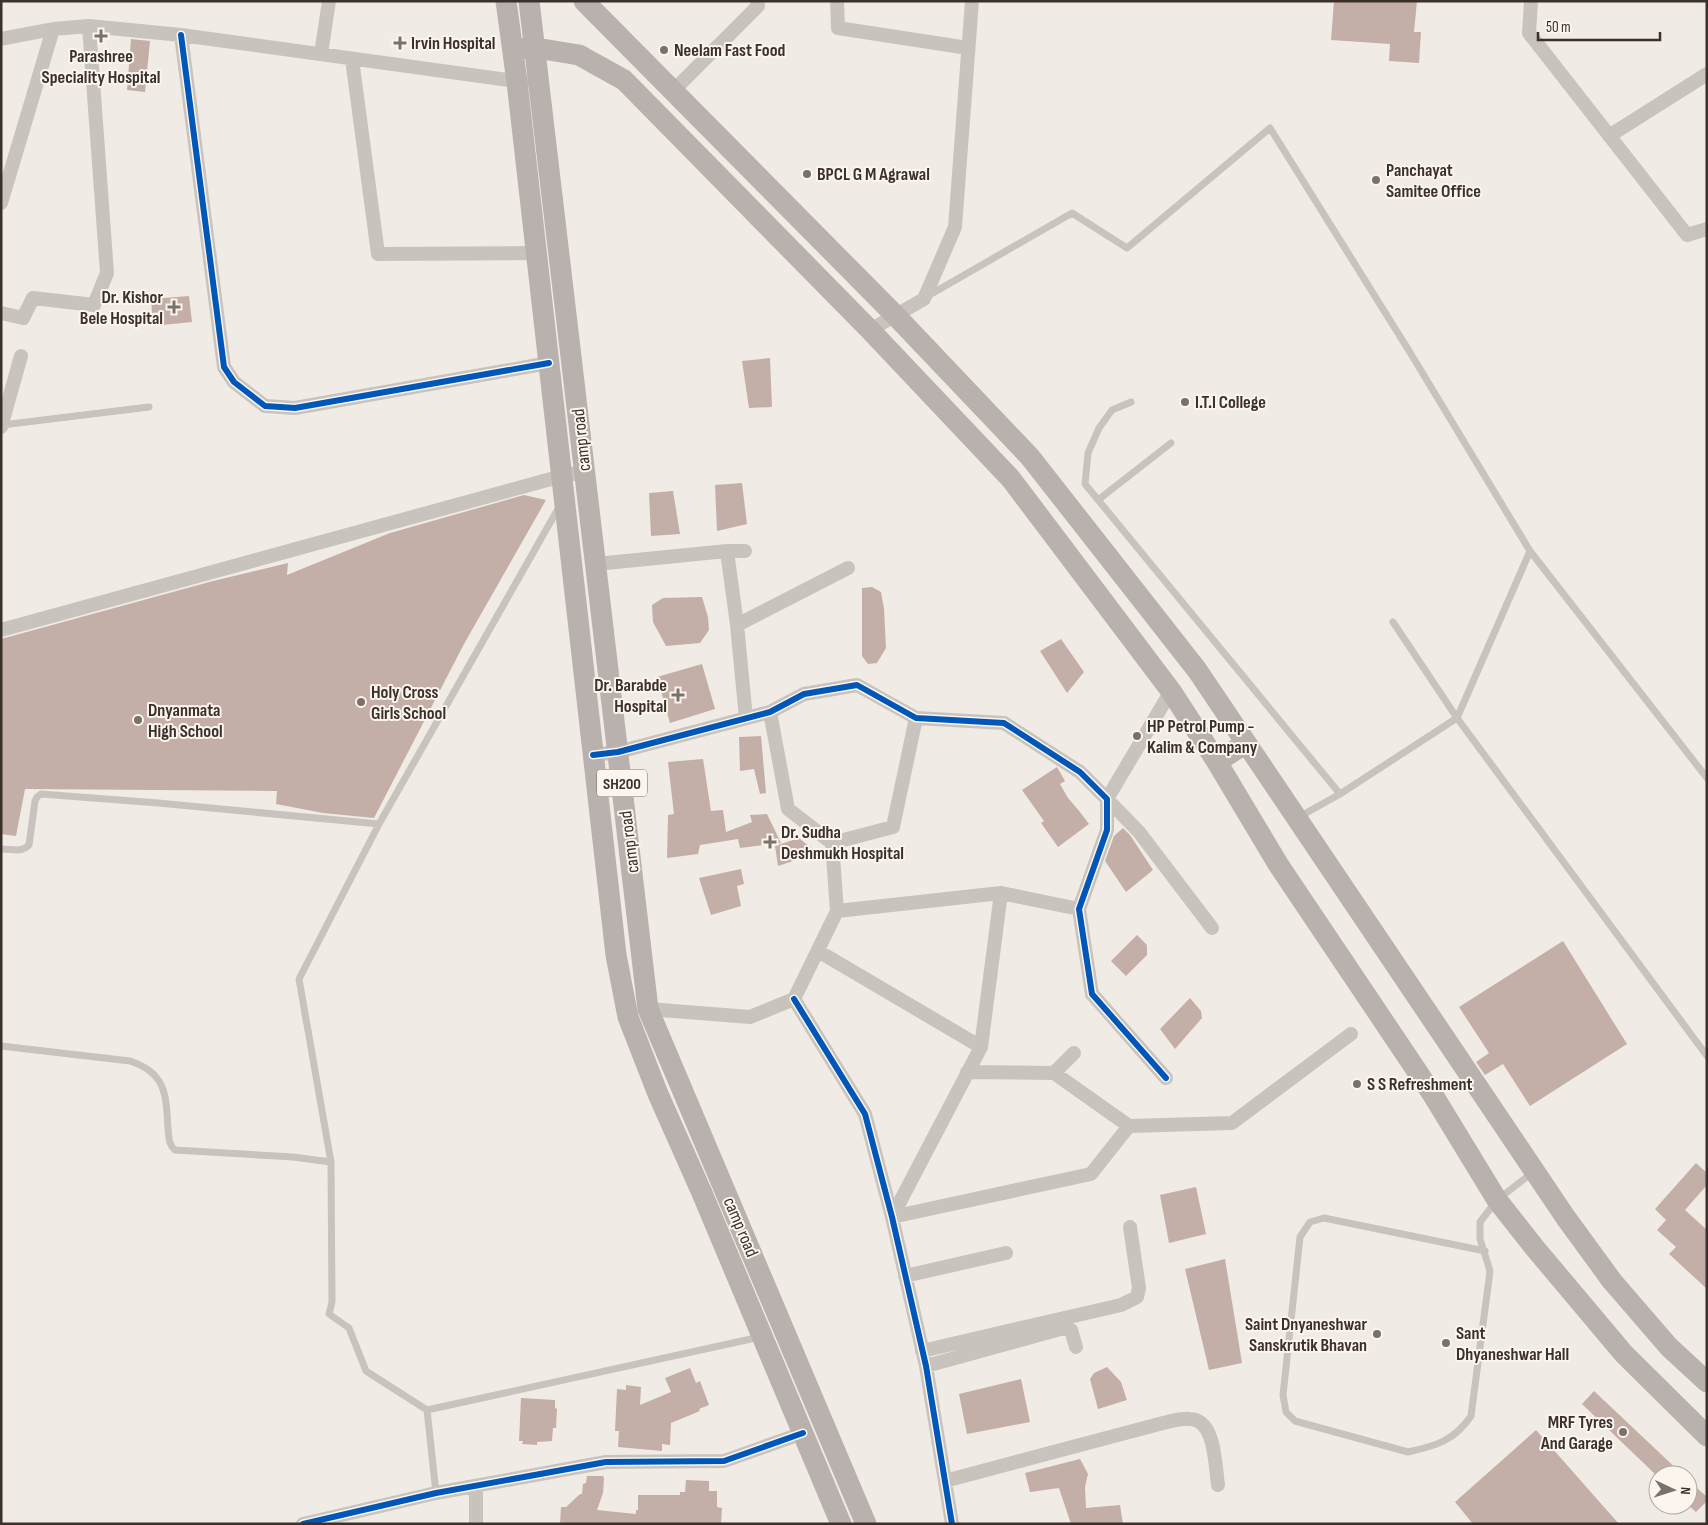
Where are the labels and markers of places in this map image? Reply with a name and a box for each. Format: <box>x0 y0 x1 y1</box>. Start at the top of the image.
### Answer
marker: Parashree Speciality Hospital <box>94 29 108 43</box>
place label: Irvin Hospital <box>411 33 496 54</box>
marker: Irvin Hospital <box>393 36 407 50</box>
place label: Neelam Fast Food <box>674 40 785 61</box>
marker: Neelam Fast Food <box>658 44 670 56</box>
place label: Parashree Speciality Hospital <box>42 46 160 88</box>
place label: Panchayat Samitee Office <box>1386 160 1481 202</box>
place label: BPCL G M Agrawal <box>817 164 930 185</box>
marker: BPCL G M Agrawal <box>801 168 813 180</box>
marker: Panchayat Samitee Office <box>1370 174 1382 186</box>
place label: Dr. Kishor Bele Hospital <box>80 287 163 329</box>
marker: Dr. Kishor Bele Hospital <box>167 300 181 314</box>
place label: I.T.I College <box>1195 392 1266 413</box>
marker: I.T.I College <box>1179 396 1191 408</box>
place label: Dr. Barabde Hospital <box>594 675 667 717</box>
place label: Holy Cross Girls School <box>371 682 446 724</box>
marker: Dr. Barabde Hospital <box>671 688 685 702</box>
marker: Holy Cross Girls School <box>355 696 367 708</box>
place label: Dnyanmata High School <box>148 700 223 742</box>
marker: Dnyanmata High School <box>132 714 144 726</box>
place label: HP Petrol Pump - Kalim & Company <box>1147 716 1258 758</box>
marker: HP Petrol Pump - Kalim & Company <box>1131 730 1143 742</box>
place label: Dr. Sudha Deshmukh Hospital <box>781 822 904 864</box>
marker: Dr. Sudha Deshmukh Hospital <box>763 835 777 849</box>
place label: S S Refreshment <box>1367 1074 1472 1095</box>
marker: S S Refreshment <box>1351 1078 1363 1090</box>
place label: Saint Dnyaneshwar Sanskrutik Bhavan <box>1245 1314 1367 1356</box>
place label: Sant Dhyaneshwar Hall <box>1456 1323 1569 1365</box>
marker: Saint Dnyaneshwar Sanskrutik Bhavan <box>1371 1328 1383 1340</box>
marker: Sant Dhyaneshwar Hall <box>1440 1337 1452 1349</box>
place label: MRF Tyres And Garage <box>1540 1412 1613 1454</box>
marker: MRF Tyres And Garage <box>1617 1426 1629 1438</box>

